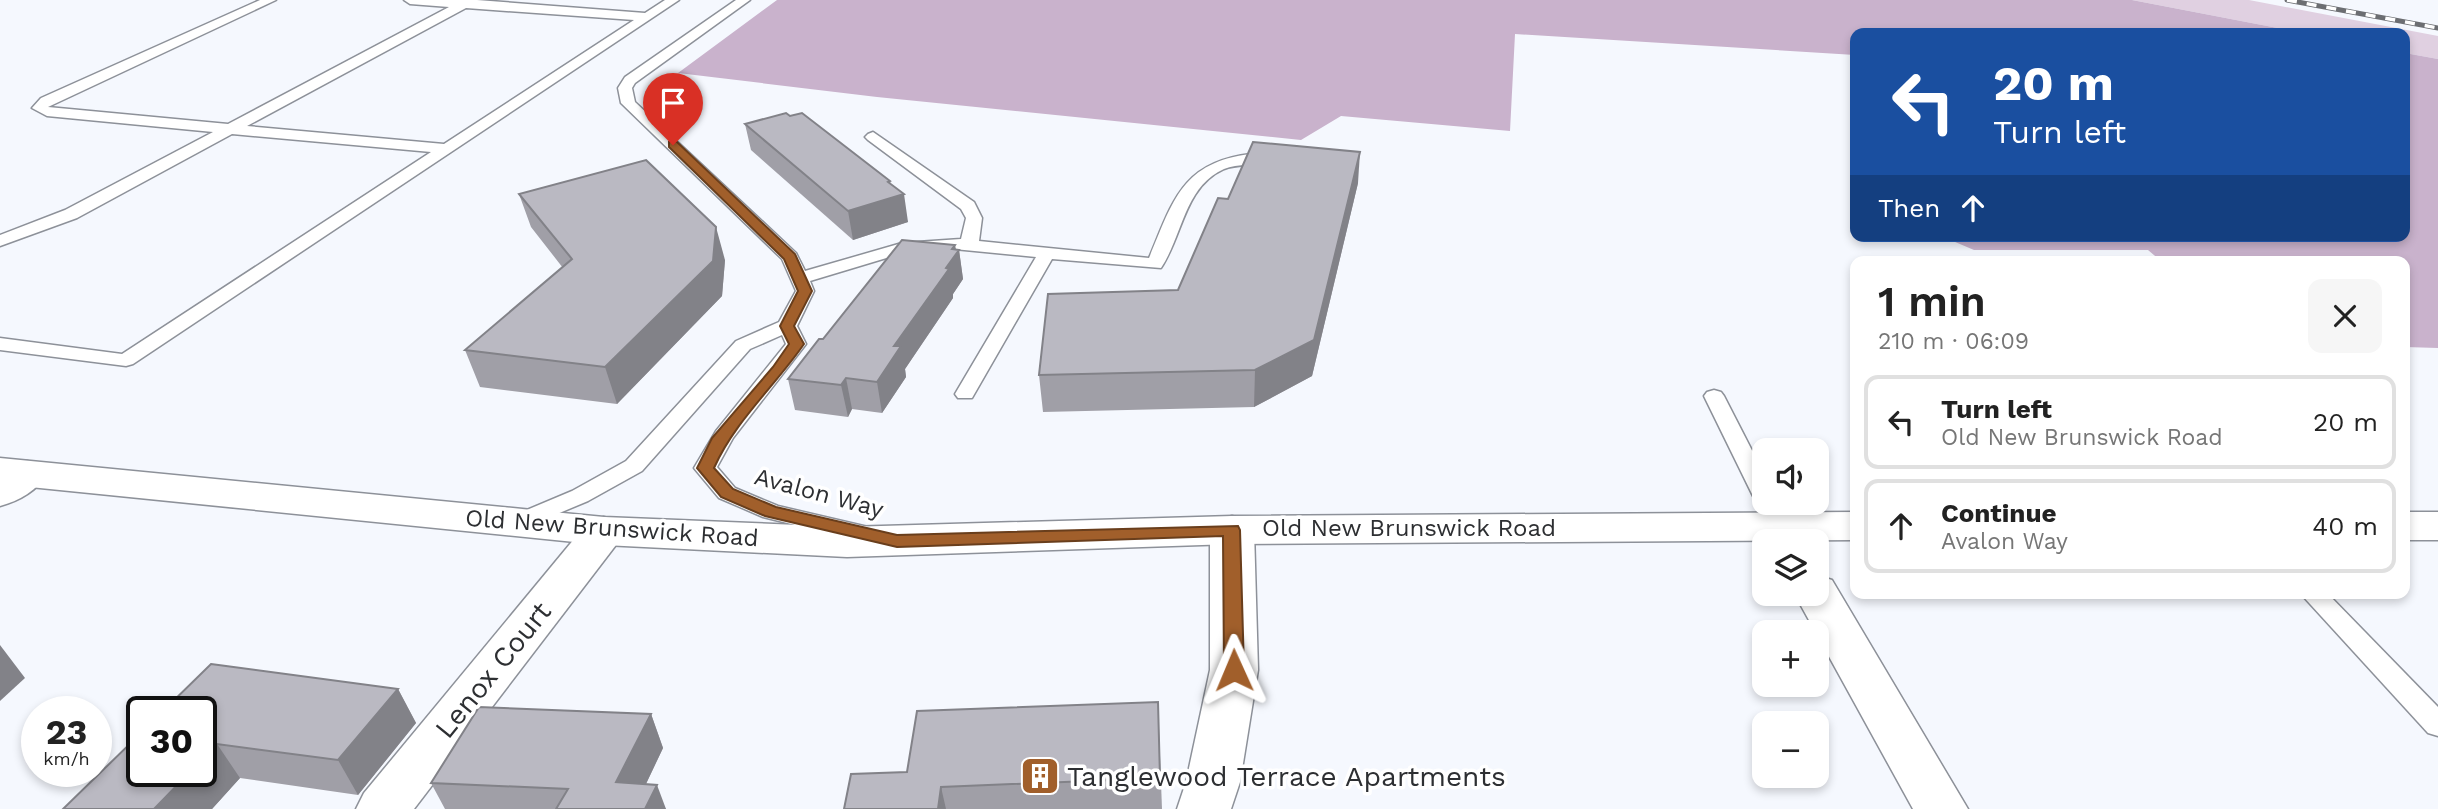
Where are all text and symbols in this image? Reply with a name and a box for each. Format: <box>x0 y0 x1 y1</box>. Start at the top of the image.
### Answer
text: 20 m <box>1993 54 2114 112</box>
icon: left <box>1878 56 1969 147</box>
pin <box>643 73 703 145</box>
icon: arrive <box>654 84 692 122</box>
text: Turn left <box>1993 113 2126 151</box>
icon: ahead <box>1954 189 1992 227</box>
text: Then <box>1878 193 1940 223</box>
text: 1 min <box>1878 277 1986 326</box>
button: close <box>2308 279 2382 353</box>
text: 210 m · 06:09 <box>1878 328 2029 355</box>
text: Turn left <box>1941 394 2052 424</box>
icon: left <box>1882 403 1920 441</box>
text: 20 m <box>2313 407 2378 437</box>
text: Old New Brunswick Road <box>1941 424 2223 451</box>
map controls <box>1752 438 1829 788</box>
button: sound <box>1752 438 1829 515</box>
street label: Avalon Way <box>751 462 887 524</box>
text: Continue <box>1941 498 2057 528</box>
street label: Old New Brunswick Road <box>464 504 760 552</box>
icon: ahead <box>1882 507 1920 545</box>
text: 40 m <box>2312 511 2378 541</box>
street label: Old New Brunswick Road <box>1262 514 1556 542</box>
text: Avalon Way <box>1941 528 2068 555</box>
button: layers <box>1752 529 1829 606</box>
street label: Lenox Court <box>428 595 558 745</box>
button: + <box>1752 620 1829 697</box>
position arrow <box>1197 633 1271 707</box>
speed limit sign: 30 <box>126 696 217 787</box>
text: 23 <box>46 711 87 753</box>
button: − <box>1752 711 1829 788</box>
text: km/h <box>43 748 90 769</box>
building icon: Tanglewood Terrace Apartments <box>1019 755 1061 797</box>
place label: Tanglewood Terrace Apartments <box>1067 760 1506 793</box>

